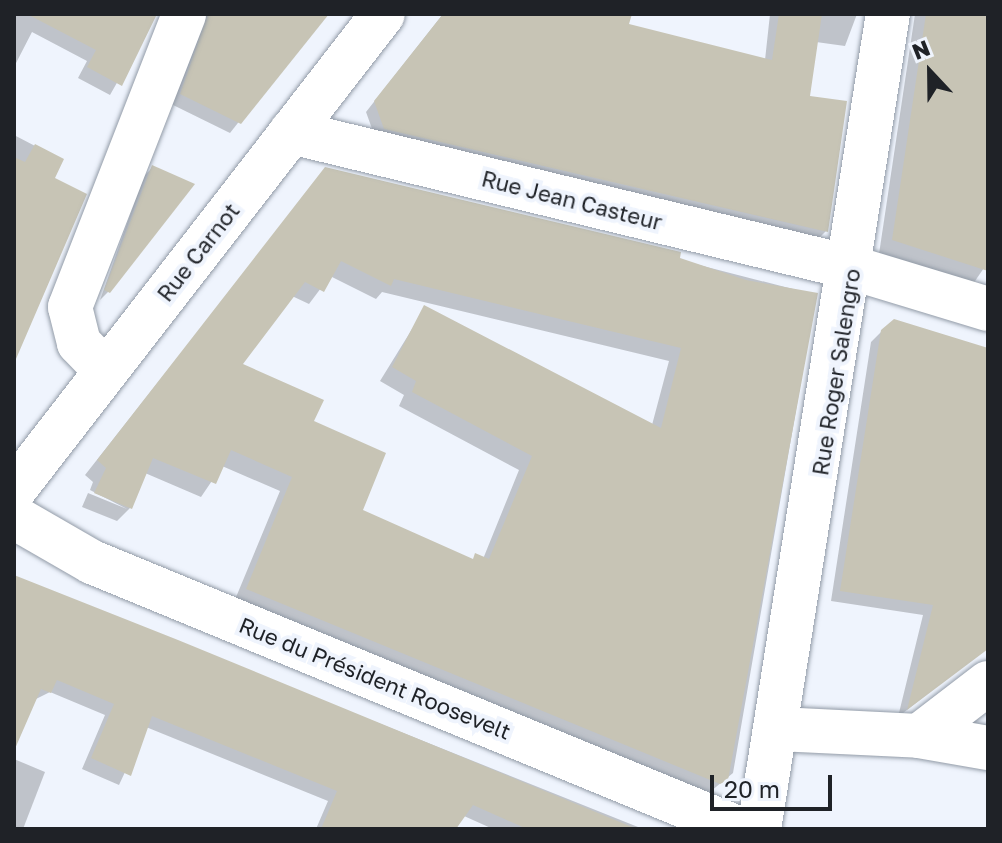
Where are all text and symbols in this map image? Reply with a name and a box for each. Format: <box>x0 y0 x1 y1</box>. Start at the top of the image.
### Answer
north arrow <box>890 32 970 112</box>
text: N <box>908 34 934 65</box>
street label: Rue Jean Casteur <box>479 165 665 235</box>
street label: Rue Carnot <box>151 198 245 306</box>
street label: Rue Roger Salengro <box>807 267 865 477</box>
street label: Rue du Président Roosevelt <box>235 611 515 745</box>
scale bar <box>714 759 836 809</box>
text: 20 m <box>724 774 780 803</box>

